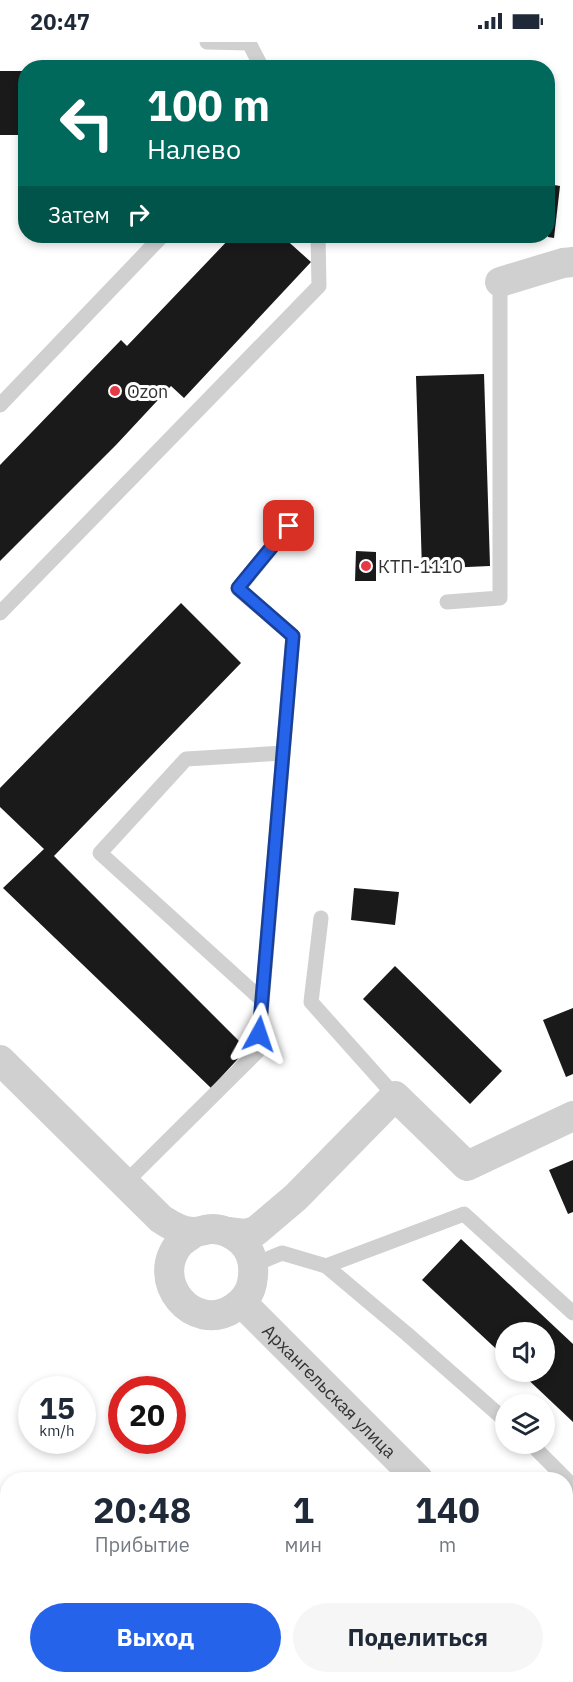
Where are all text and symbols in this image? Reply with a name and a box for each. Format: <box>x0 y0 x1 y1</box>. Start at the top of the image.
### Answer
text: 20:47 <box>30 7 90 36</box>
text: 100 m <box>147 78 270 133</box>
icon: left <box>48 84 126 162</box>
text: Налево <box>147 131 241 166</box>
icon: right <box>122 198 155 231</box>
text: Затем <box>48 200 110 229</box>
place label: Ozon <box>127 380 168 403</box>
marker: Ozon <box>108 384 122 398</box>
pin <box>263 500 314 551</box>
icon: arrive <box>272 509 305 542</box>
place label: КТП-1110 <box>378 555 463 578</box>
marker: КТП-1110 <box>359 559 373 573</box>
position arrow <box>227 1002 291 1066</box>
street label: Архангельская улица <box>258 1319 402 1463</box>
map controls <box>495 1322 555 1454</box>
button: sound <box>495 1322 555 1382</box>
speed limit sign: 20 <box>108 1376 186 1454</box>
text: 15 <box>39 1388 75 1427</box>
button: layers <box>495 1394 555 1454</box>
text: km/h <box>39 1421 75 1440</box>
text: 20:48 <box>93 1486 191 1533</box>
text: 1 <box>292 1486 314 1533</box>
text: 140 <box>415 1486 480 1533</box>
text: Прибытие <box>95 1531 190 1558</box>
text: мин <box>285 1531 322 1558</box>
text: m <box>439 1531 456 1558</box>
button: Выход <box>30 1603 281 1672</box>
button: Поделиться <box>293 1603 543 1672</box>

